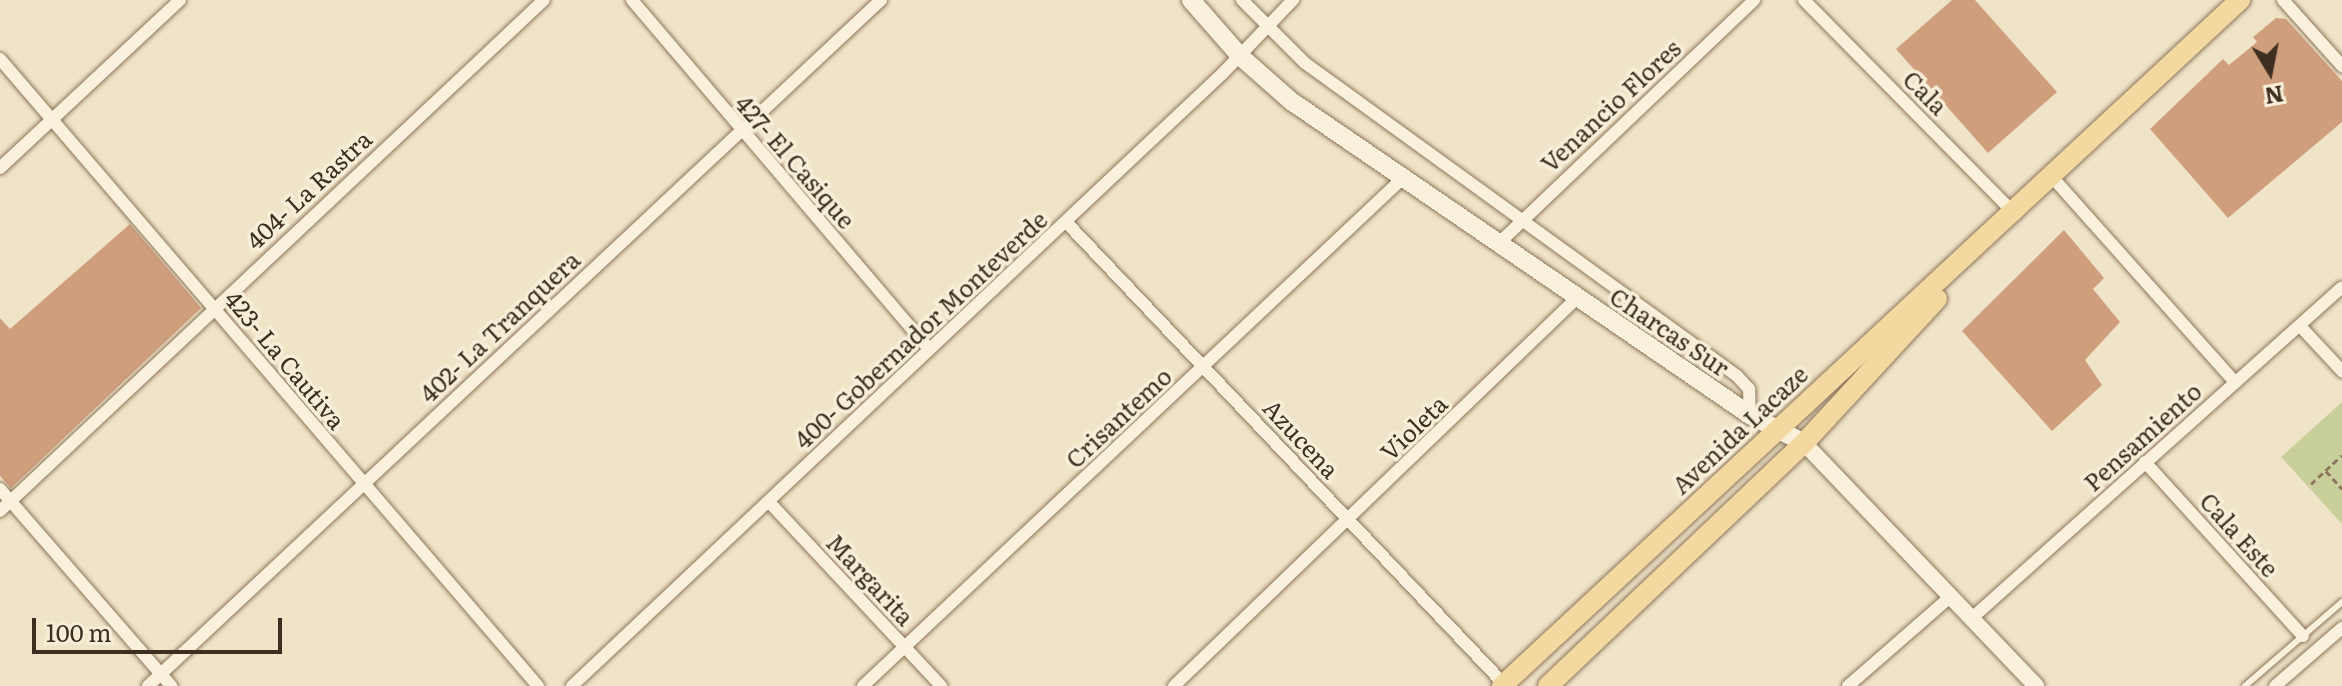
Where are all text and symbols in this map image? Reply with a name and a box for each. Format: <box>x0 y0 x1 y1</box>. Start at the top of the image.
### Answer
north arrow <box>2230 32 2310 112</box>
street label: Venancio Flores <box>1534 33 1686 177</box>
street label: Cala <box>1898 64 1954 120</box>
text: N <box>2262 78 2286 114</box>
street label: 427- El Casique <box>730 89 862 233</box>
street label: 404- La Rastra <box>240 124 376 254</box>
street label: 400- Gobernador Monteverde <box>788 204 1052 454</box>
street label: 402- La Tranquera <box>413 244 585 408</box>
street label: Charcas Sur <box>1605 281 1735 381</box>
street label: 423- La Cautiva <box>220 284 352 434</box>
street label: Avenida Lacaze <box>1665 359 1813 499</box>
street label: Crisantemo <box>1059 361 1177 473</box>
street label: Pensamiento <box>2077 376 2207 496</box>
street label: Violeta <box>1374 388 1452 466</box>
street label: Azucena <box>1258 393 1346 483</box>
street label: Cala Este <box>2195 486 2285 582</box>
street label: Margarita <box>821 527 921 631</box>
scale bar <box>36 602 286 652</box>
text: 100 m <box>46 614 112 649</box>

